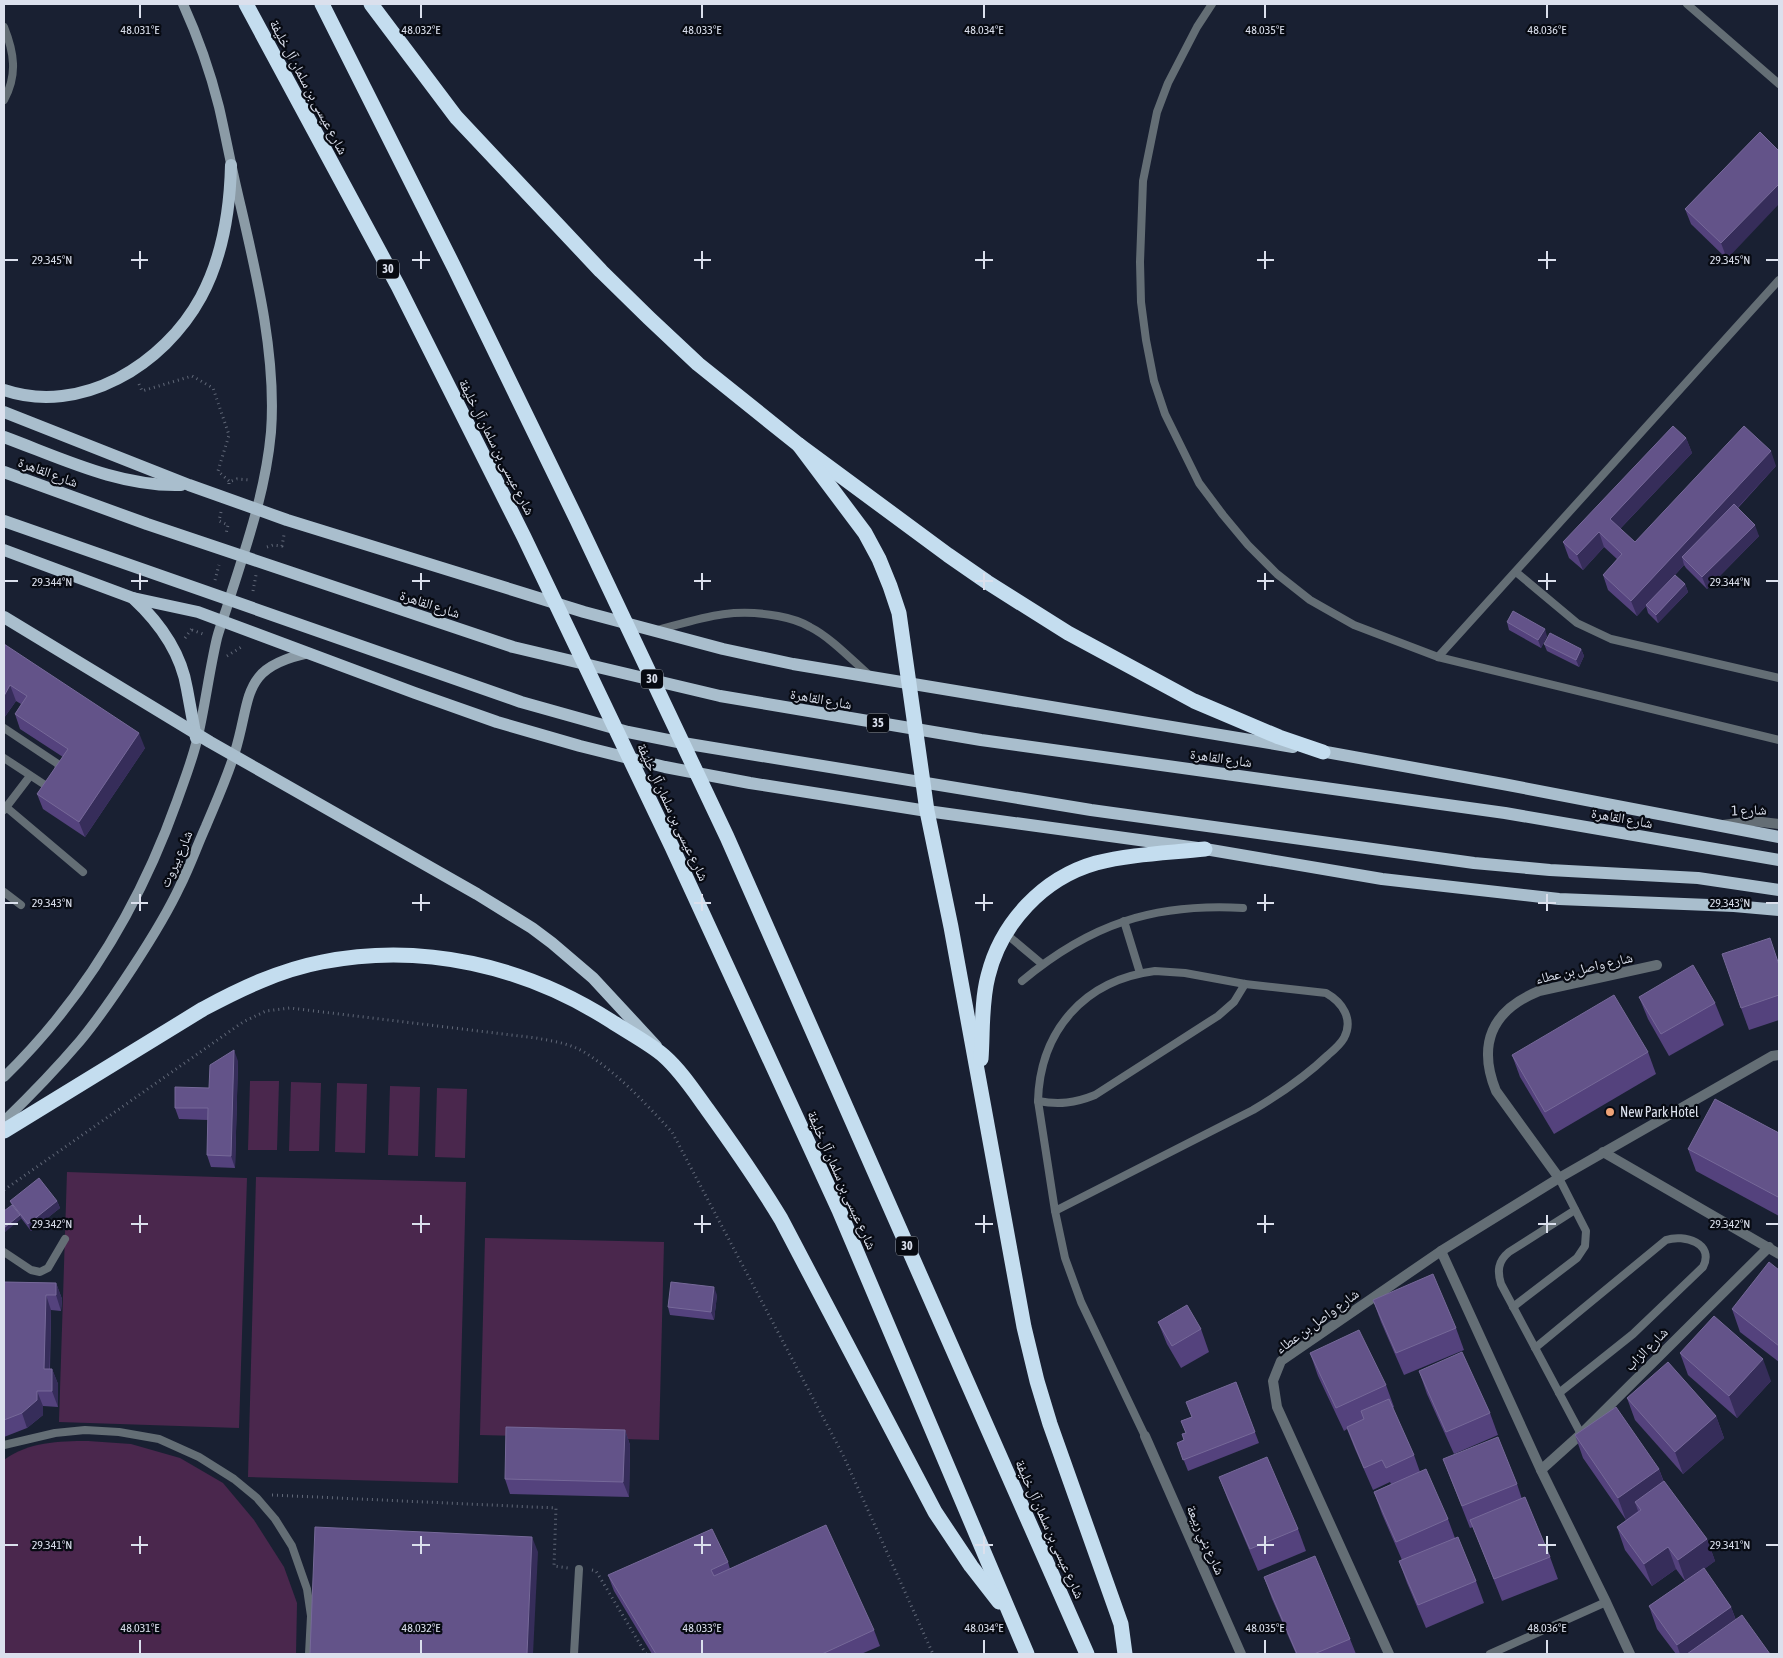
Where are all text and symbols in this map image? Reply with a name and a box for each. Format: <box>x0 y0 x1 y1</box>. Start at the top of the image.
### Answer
street label: شارع عيسى بن سلمان آل خليفة <box>265 17 351 158</box>
text: 48.031°E <box>121 23 159 37</box>
text: 48.032°E <box>402 23 440 37</box>
text: 48.033°E <box>683 23 721 37</box>
text: 48.034°E <box>965 23 1003 37</box>
text: 48.035°E <box>1246 23 1284 37</box>
text: 48.036°E <box>1528 23 1566 37</box>
text: 29.345°N <box>32 253 72 267</box>
text: 29.345°N <box>1710 253 1750 267</box>
road number: 30 <box>377 260 399 278</box>
street label: شارع عيسى بن سلمان آل خليفة <box>454 376 538 518</box>
street label: شارع القاهرة <box>15 454 80 492</box>
text: 29.344°N <box>32 575 72 589</box>
text: 29.344°N <box>1710 575 1750 589</box>
street label: شارع القاهرة <box>397 587 462 623</box>
road number: 30 <box>641 670 663 689</box>
street label: شارع القاهرة <box>789 686 853 714</box>
road number: 35 <box>867 714 889 732</box>
street label: شارع عيسى بن سلمان آل خليفة <box>632 741 712 884</box>
street label: شارع القاهرة <box>1189 746 1253 772</box>
street label: شارع 1 <box>1731 801 1767 821</box>
street label: شارع القاهرة <box>1590 805 1654 833</box>
street label: شارع بيروت <box>156 828 197 891</box>
text: 29.343°N <box>32 896 72 910</box>
text: 29.343°N <box>1710 896 1750 910</box>
street label: شارع واصل بن عطاء <box>1534 949 1635 989</box>
place label: New Park Hotel <box>1620 1104 1699 1120</box>
marker: New Park Hotel <box>1604 1106 1616 1118</box>
street label: شارع عيسى بن سلمان آل خليفة <box>802 1108 880 1253</box>
text: 29.342°N <box>32 1217 72 1231</box>
text: 29.342°N <box>1710 1217 1750 1231</box>
road number: 30 <box>896 1236 918 1256</box>
street label: شارع واصل بن عطاء <box>1272 1285 1363 1358</box>
street label: شارع الزاب <box>1621 1324 1672 1375</box>
street label: شارع عيسى بن سلمان آل خليفة <box>1010 1457 1088 1602</box>
street label: شارع بني ربيعة <box>1180 1503 1228 1579</box>
text: 29.341°N <box>32 1538 72 1552</box>
text: 29.341°N <box>1710 1538 1750 1552</box>
text: 48.031°E <box>121 1621 159 1635</box>
text: 48.032°E <box>402 1621 440 1635</box>
text: 48.033°E <box>683 1621 721 1635</box>
text: 48.034°E <box>965 1621 1003 1635</box>
text: 48.035°E <box>1246 1621 1284 1635</box>
text: 48.036°E <box>1528 1621 1566 1635</box>

